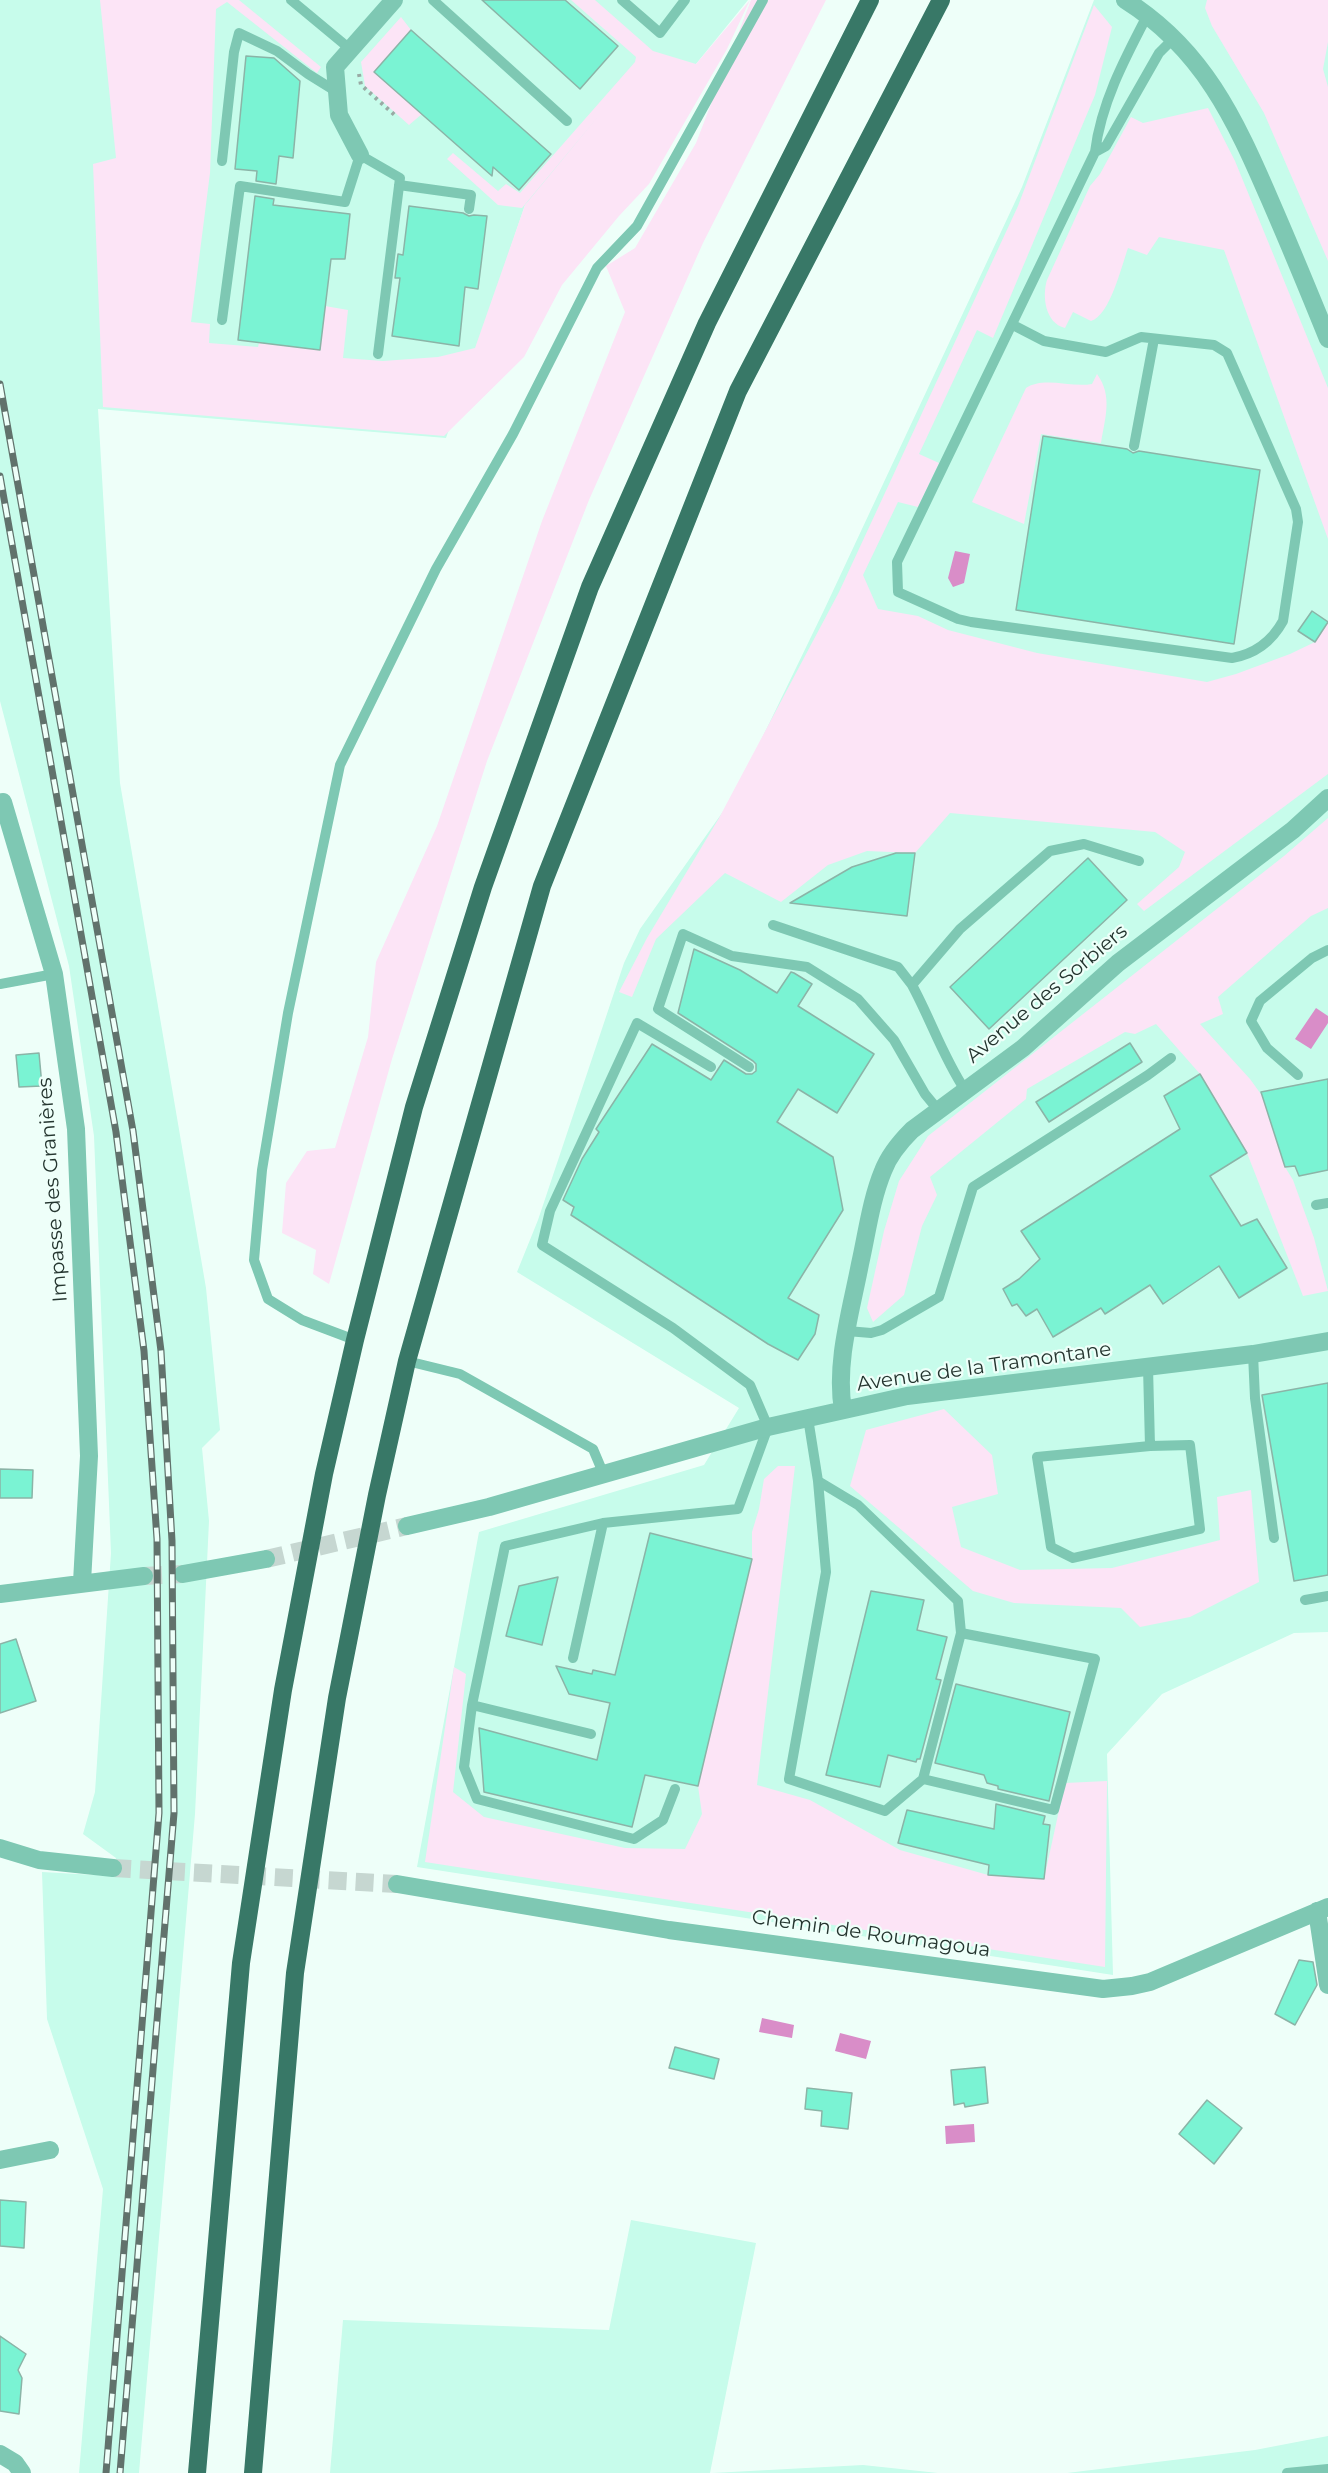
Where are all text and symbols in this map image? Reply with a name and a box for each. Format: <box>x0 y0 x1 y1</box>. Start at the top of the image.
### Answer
street label: Avenue des Sorbiers <box>962 920 1132 1068</box>
street label: Impasse des Granières <box>33 1077 73 1303</box>
street label: Avenue de la Tramontane <box>855 1337 1113 1397</box>
street label: Chemin de Roumagoua <box>750 1905 992 1963</box>

